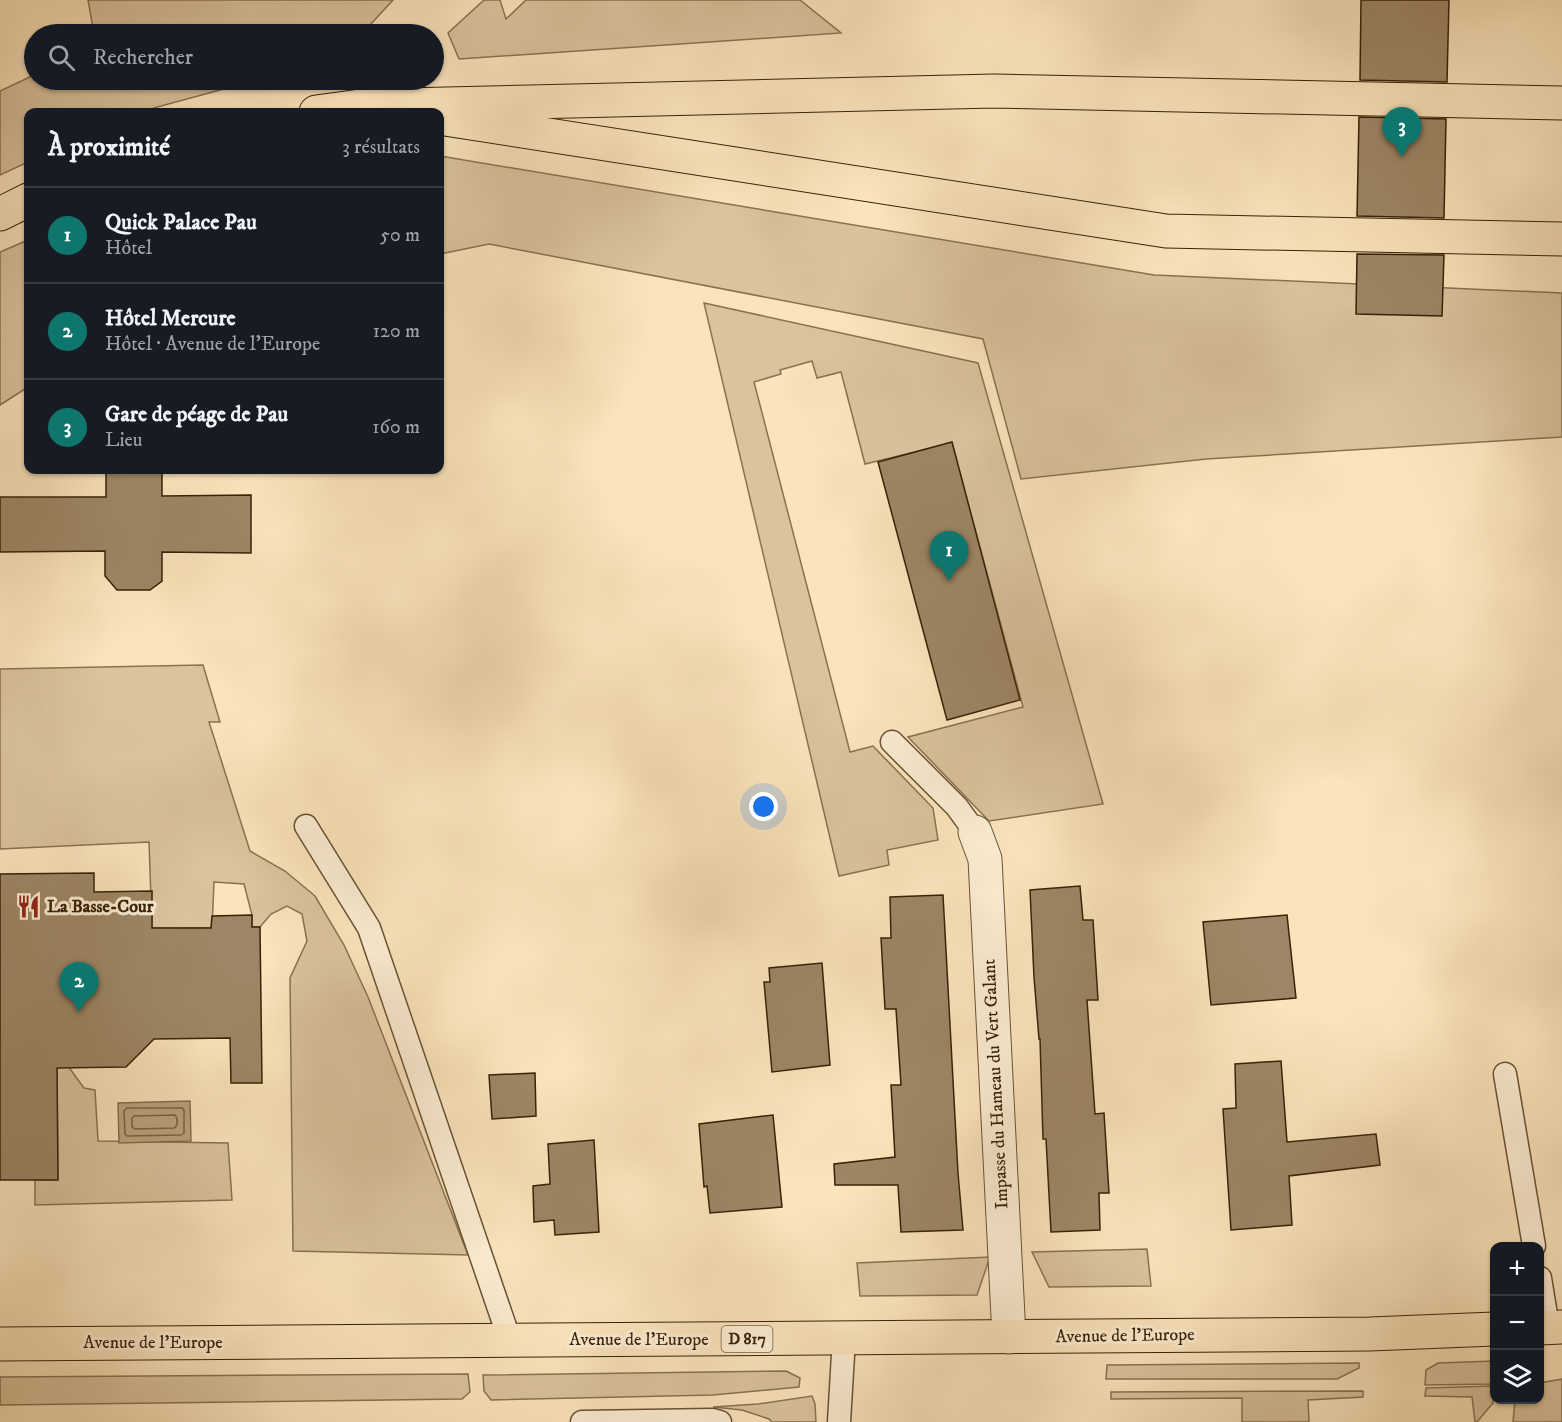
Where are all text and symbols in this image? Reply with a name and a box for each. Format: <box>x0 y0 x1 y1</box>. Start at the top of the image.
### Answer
search box <box>24 24 444 90</box>
icon: search <box>45 41 78 74</box>
text: Rechercher <box>93 44 193 71</box>
pin: 3 <box>1382 108 1422 157</box>
text: À proximité <box>48 131 170 164</box>
text: 3 résultats <box>342 135 420 160</box>
text: Quick Palace Pau <box>105 209 257 236</box>
text: 1 <box>64 223 71 248</box>
text: 50 m <box>380 223 420 248</box>
text: Hôtel <box>105 236 152 261</box>
text: Hôtel Mercure <box>105 305 236 332</box>
text: 2 <box>63 319 72 344</box>
text: 120 m <box>373 319 420 344</box>
text: Hôtel · Avenue de l'Europe <box>105 332 320 357</box>
text: Gare de péage de Pau <box>105 401 288 428</box>
text: 3 <box>64 415 71 440</box>
text: 160 m <box>372 415 420 440</box>
text: Lieu <box>105 428 143 453</box>
pin: 1 <box>930 532 968 581</box>
your location <box>749 792 778 821</box>
restaurant icon: La Basse-Cour <box>16 894 42 920</box>
place label: La Basse-Cour <box>47 896 154 918</box>
street label: Impasse du Hameau du Vert Galant <box>978 958 1014 1210</box>
pin: 2 <box>60 962 98 1012</box>
map controls <box>1490 1242 1544 1404</box>
button: + <box>1490 1242 1544 1296</box>
button: − <box>1490 1296 1544 1350</box>
street label: Avenue de l'Europe <box>1055 1324 1195 1348</box>
road number: D 817 <box>722 1326 772 1352</box>
street label: Avenue de l'Europe <box>569 1329 709 1351</box>
street label: Avenue de l'Europe <box>83 1332 223 1354</box>
button: layers <box>1490 1350 1544 1404</box>

